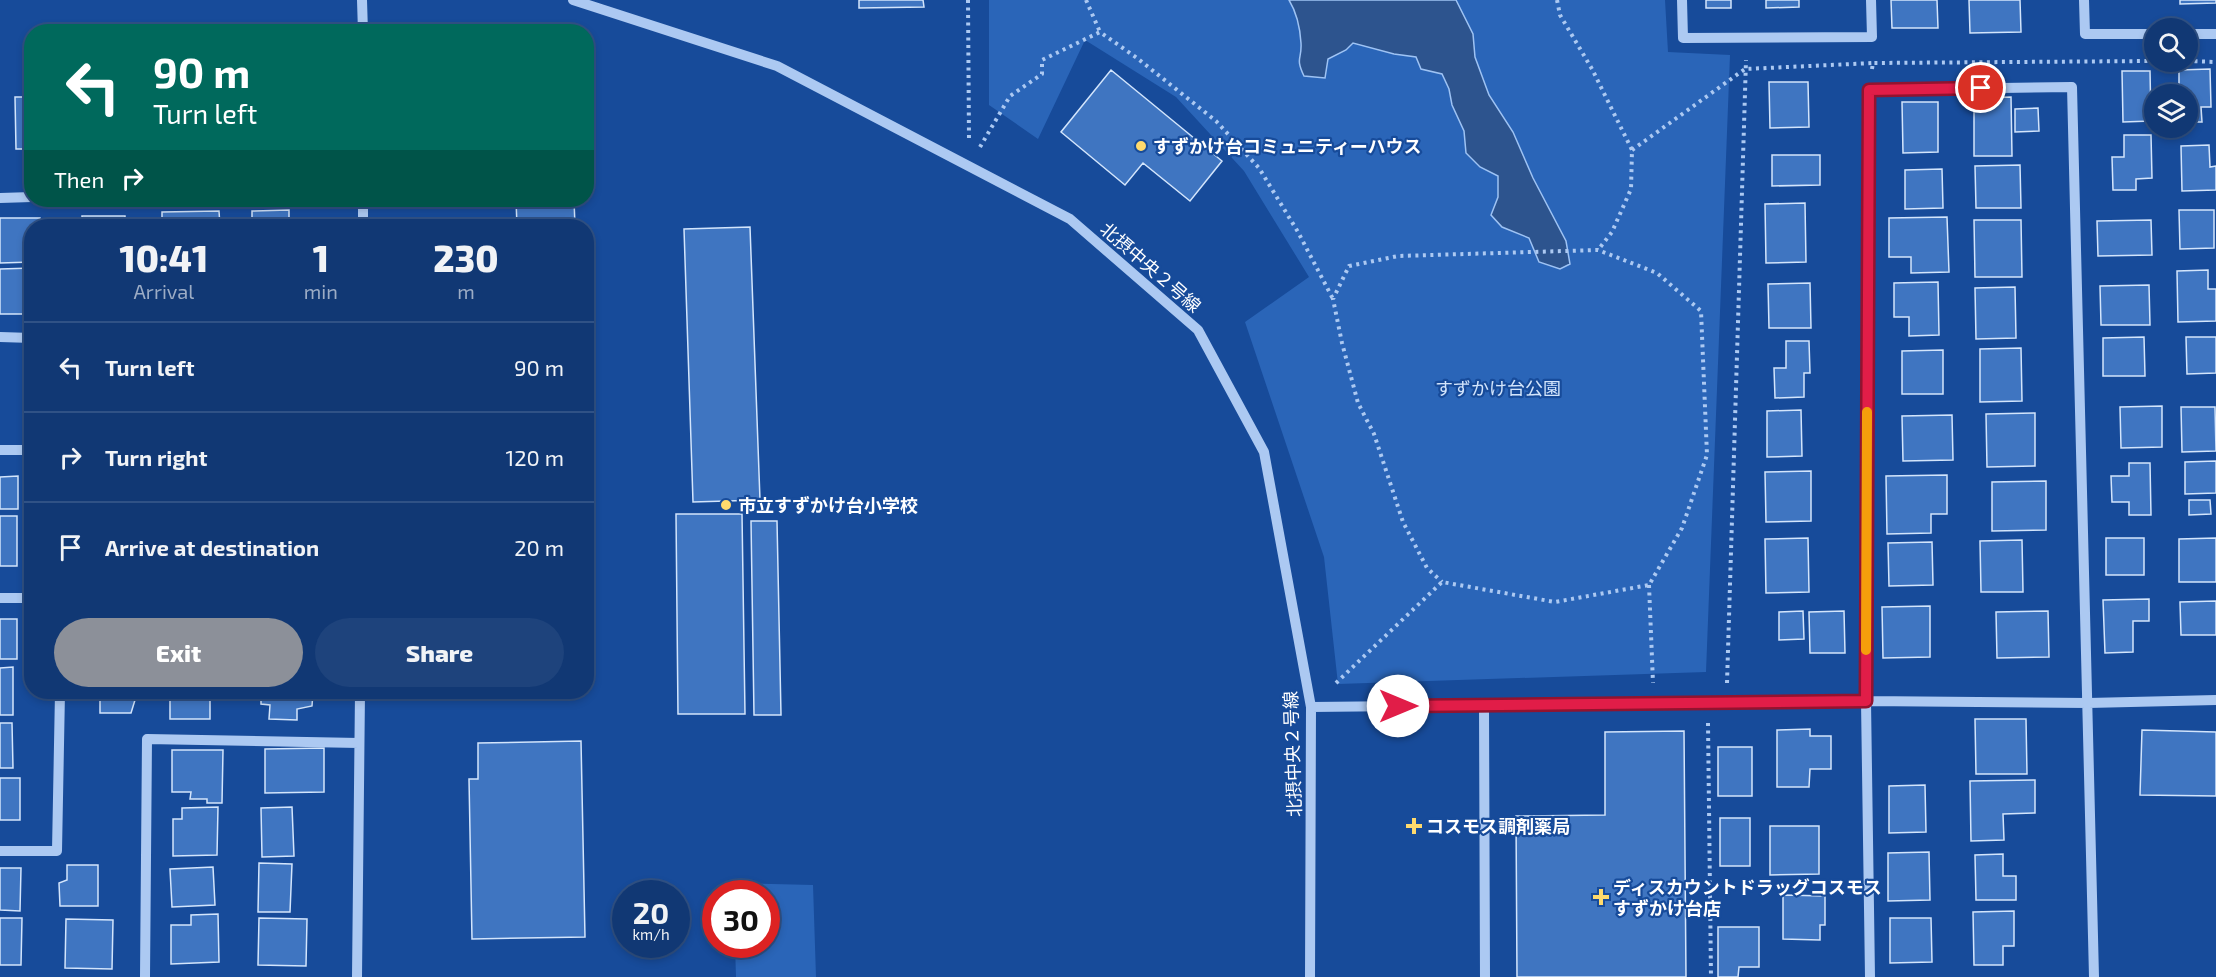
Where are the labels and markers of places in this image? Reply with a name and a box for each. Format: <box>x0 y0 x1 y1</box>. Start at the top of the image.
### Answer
pin <box>1955 62 2006 113</box>
place label: すずかけ台コミュニティーハウス <box>1153 135 1422 157</box>
marker: すずかけ台コミュニティーハウス <box>1134 139 1148 153</box>
place label: 市立すずかけ台小学校 <box>738 494 918 516</box>
marker: 市立すずかけ台小学校 <box>719 498 733 512</box>
place label: コスモス調剤薬局 <box>1426 815 1570 837</box>
marker: コスモス調剤薬局 <box>1407 819 1421 833</box>
place label: ディスカウントドラッグコスモス すずかけ台店 <box>1613 876 1882 919</box>
marker: ディスカウントドラッグコスモス すずかけ台店 <box>1594 890 1608 904</box>

